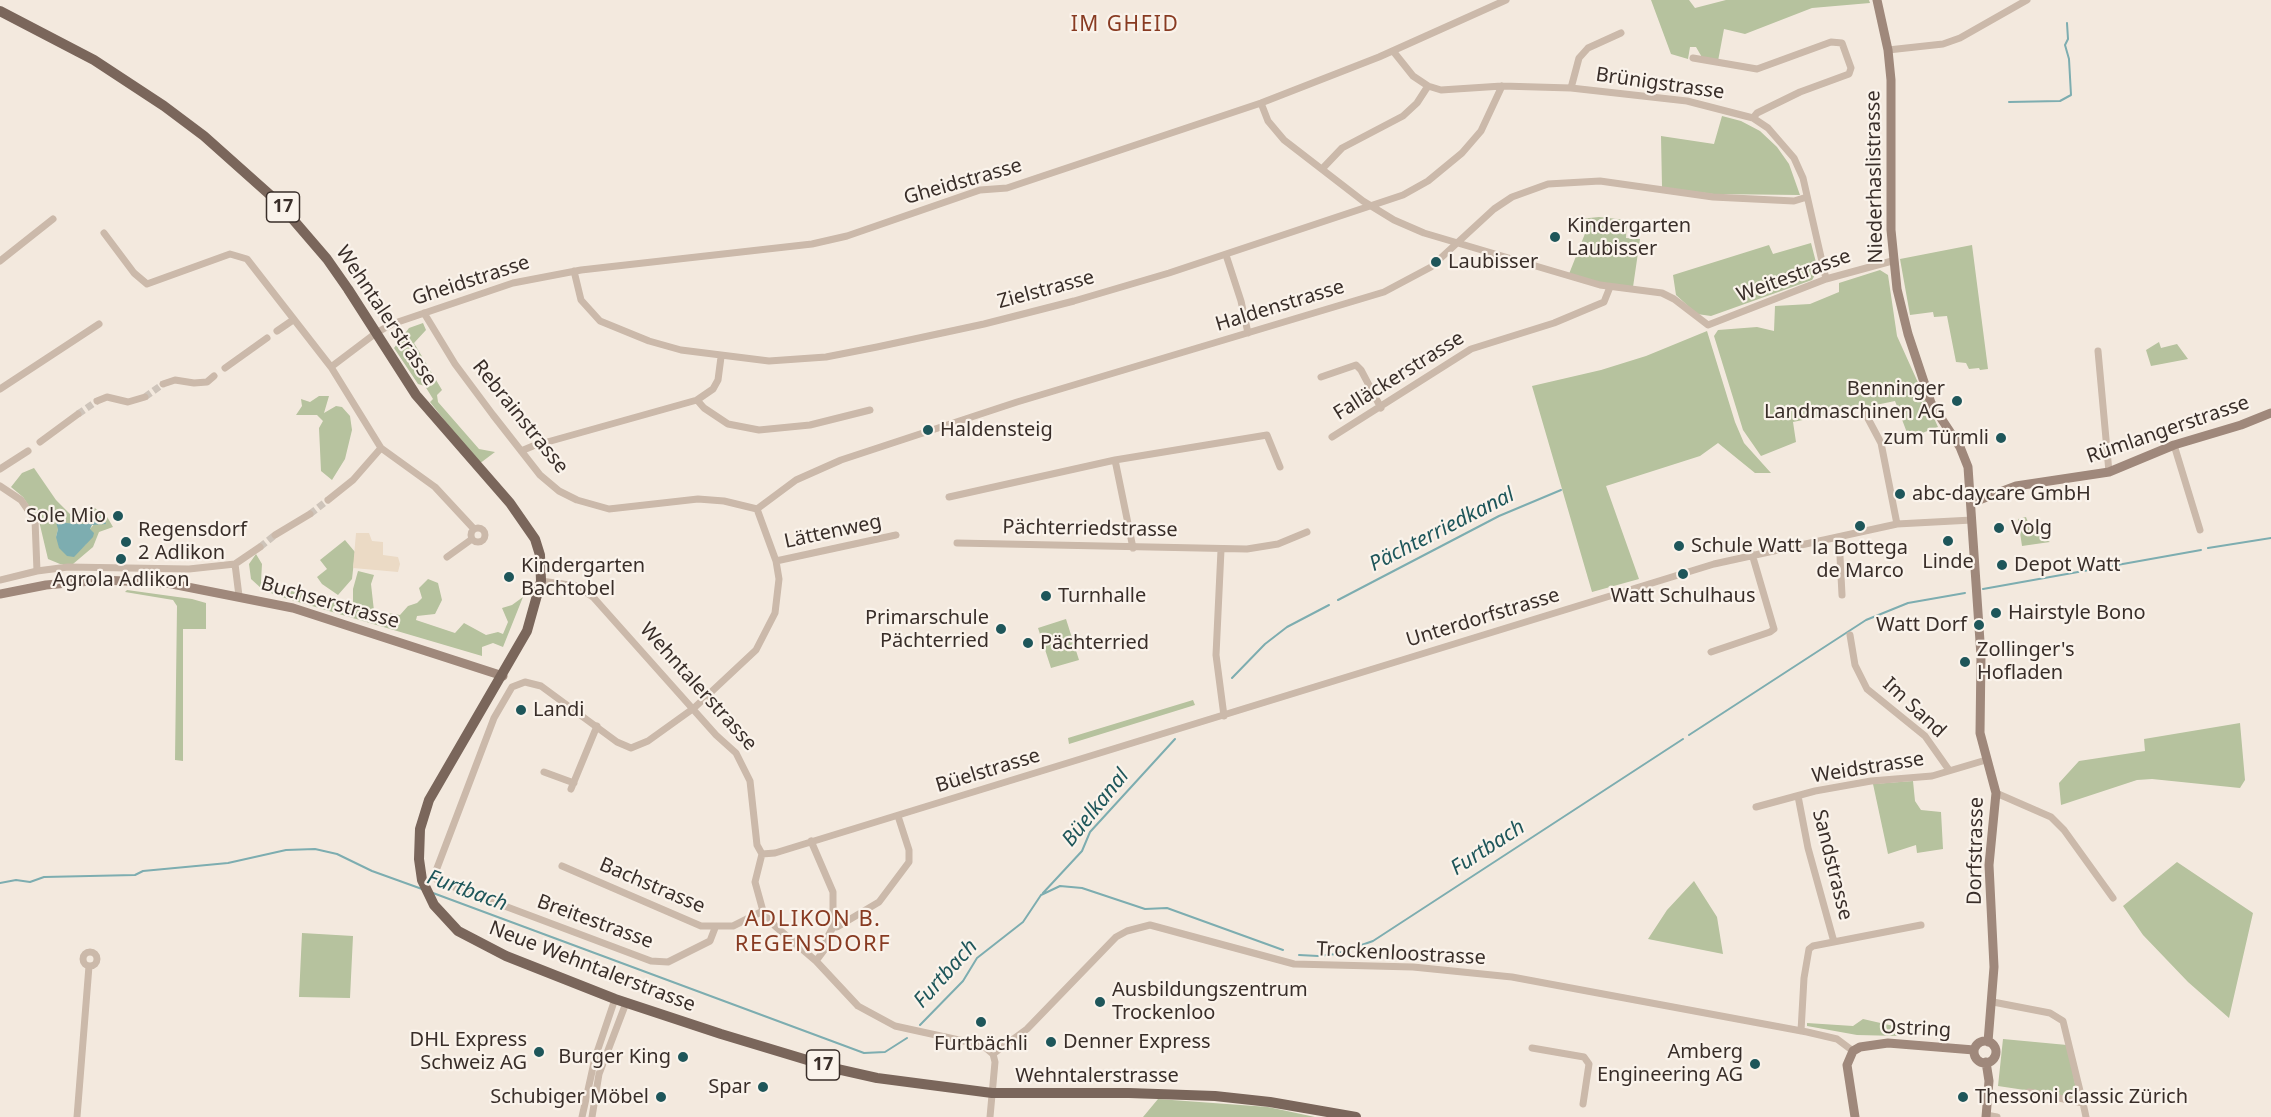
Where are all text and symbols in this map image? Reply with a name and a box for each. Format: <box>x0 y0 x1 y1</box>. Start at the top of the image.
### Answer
district label: IM GHEID <box>1071 12 1179 38</box>
street label: Brünigstrasse <box>1594 63 1726 105</box>
street label: Niederhaslistrasse <box>1861 90 1889 264</box>
street label: Gheidstrasse <box>901 154 1025 210</box>
road number: 17 <box>266 192 300 222</box>
place label: Kindergarten Laubisser <box>1567 214 1691 261</box>
marker: Kindergarten Laubisser <box>1548 230 1562 244</box>
street label: Wehntalerstrasse <box>330 241 442 391</box>
street label: Weitestrasse <box>1734 244 1854 308</box>
place label: Laubisser <box>1448 250 1538 274</box>
street label: Gheidstrasse <box>409 251 533 311</box>
marker: Laubisser <box>1429 255 1443 269</box>
street label: Zielstrasse <box>995 266 1097 314</box>
street label: Haldenstrasse <box>1213 275 1347 337</box>
street label: Falläckerstrasse <box>1329 326 1469 426</box>
street label: Rebrainstrasse <box>467 355 573 479</box>
place label: Benninger Landmaschinen AG <box>1764 377 1945 424</box>
street label: Rümlangerstrasse <box>2084 391 2252 469</box>
marker: Benninger Landmaschinen AG <box>1950 394 1964 408</box>
place label: Haldensteig <box>940 418 1053 442</box>
marker: Haldensteig <box>921 423 935 437</box>
place label: zum Türmli <box>1884 426 1989 450</box>
marker: zum Türmli <box>1994 431 2008 445</box>
place label: abc-daycare GmbH <box>1912 482 2091 506</box>
water label: Pächterriedkanal <box>1365 483 1519 577</box>
marker: abc-daycare GmbH <box>1893 487 1907 501</box>
place label: Sole Mio <box>26 504 106 528</box>
marker: Sole Mio <box>111 509 125 523</box>
street label: Lättenweg <box>782 510 884 554</box>
street label: Pächterriedstrasse <box>1002 515 1178 543</box>
place label: Volg <box>2011 516 2052 540</box>
place label: Regensdorf 2 Adlikon <box>138 518 247 565</box>
marker: la Bottega de Marco <box>1853 519 1867 533</box>
marker: Volg <box>1992 521 2006 535</box>
place label: Schule Watt <box>1691 534 1802 558</box>
marker: Linde <box>1941 534 1955 548</box>
marker: Regensdorf 2 Adlikon <box>119 535 133 549</box>
place label: la Bottega de Marco <box>1812 536 1908 583</box>
marker: Schule Watt <box>1672 539 1686 553</box>
place label: Linde <box>1922 550 1974 574</box>
marker: Agrola Adlikon <box>114 552 128 566</box>
place label: Depot Watt <box>2014 553 2121 577</box>
place label: Kindergarten Bachtobel <box>521 554 645 601</box>
marker: Depot Watt <box>1995 558 2009 572</box>
marker: Watt Schulhaus <box>1676 567 1690 581</box>
place label: Agrola Adlikon <box>52 568 190 592</box>
marker: Kindergarten Bachtobel <box>502 570 516 584</box>
street label: Buchserstrasse <box>258 572 402 634</box>
street label: Unterdorfstrasse <box>1403 583 1563 653</box>
place label: Turnhalle <box>1058 584 1146 608</box>
place label: Watt Schulhaus <box>1610 584 1756 608</box>
marker: Turnhalle <box>1039 589 1053 603</box>
place label: Hairstyle Bono <box>2008 601 2146 625</box>
place label: Primarschule Pächterried <box>865 606 989 653</box>
marker: Hairstyle Bono <box>1989 606 2003 620</box>
place label: Watt Dorf <box>1876 613 1967 637</box>
street label: Wehntalerstrasse <box>634 618 762 756</box>
marker: Watt Dorf <box>1972 618 1986 632</box>
marker: Primarschule Pächterried <box>994 622 1008 636</box>
place label: Pächterried <box>1040 631 1149 655</box>
marker: Pächterried <box>1021 636 1035 650</box>
place label: Zollinger's Hofladen <box>1977 638 2074 685</box>
marker: Zollinger's Hofladen <box>1958 655 1972 669</box>
street label: Im Sand <box>1877 673 1951 743</box>
place label: Landi <box>533 698 585 722</box>
marker: Landi <box>514 703 528 717</box>
street label: Büelstrasse <box>933 744 1043 798</box>
street label: Weidstrasse <box>1810 747 1926 789</box>
water label: Büelkanal <box>1057 764 1135 852</box>
street label: Dorfstrasse <box>1963 797 1989 905</box>
street label: Sandstrasse <box>1807 807 1857 923</box>
water label: Furtbach <box>1446 815 1530 881</box>
street label: Bachstrasse <box>596 853 708 919</box>
water label: Furtbach <box>424 865 510 917</box>
street label: Breitestrasse <box>534 890 656 954</box>
district label: ADLIKON B. REGENSDORF <box>735 907 891 958</box>
street label: Neue Wehntalerstrasse <box>485 917 699 1017</box>
water label: Furtbach <box>909 935 983 1013</box>
street label: Trockenloostrasse <box>1316 938 1486 970</box>
place label: Ausbildungszentrum Trockenloo <box>1112 978 1308 1025</box>
marker: Ausbildungszentrum Trockenloo <box>1093 995 1107 1009</box>
marker: Furtbächli <box>974 1015 988 1029</box>
street label: Ostring <box>1880 1015 1952 1043</box>
place label: DHL Express Schweiz AG <box>410 1028 527 1075</box>
place label: Denner Express <box>1063 1030 1211 1054</box>
place label: Furtbächli <box>934 1032 1028 1056</box>
marker: Denner Express <box>1044 1035 1058 1049</box>
place label: Amberg Engineering AG <box>1597 1040 1743 1087</box>
marker: DHL Express Schweiz AG <box>532 1045 546 1059</box>
place label: Burger King <box>558 1045 671 1069</box>
marker: Burger King <box>676 1050 690 1064</box>
road number: 17 <box>806 1050 840 1080</box>
marker: Amberg Engineering AG <box>1748 1057 1762 1071</box>
street label: Wehntalerstrasse <box>1015 1064 1179 1088</box>
place label: Spar <box>708 1075 751 1099</box>
marker: Spar <box>756 1080 770 1094</box>
place label: Schubiger Möbel <box>490 1085 649 1109</box>
place label: Thessoni classic Zürich <box>1975 1085 2188 1109</box>
marker: Schubiger Möbel <box>654 1090 668 1104</box>
marker: Thessoni classic Zürich <box>1956 1090 1970 1104</box>

